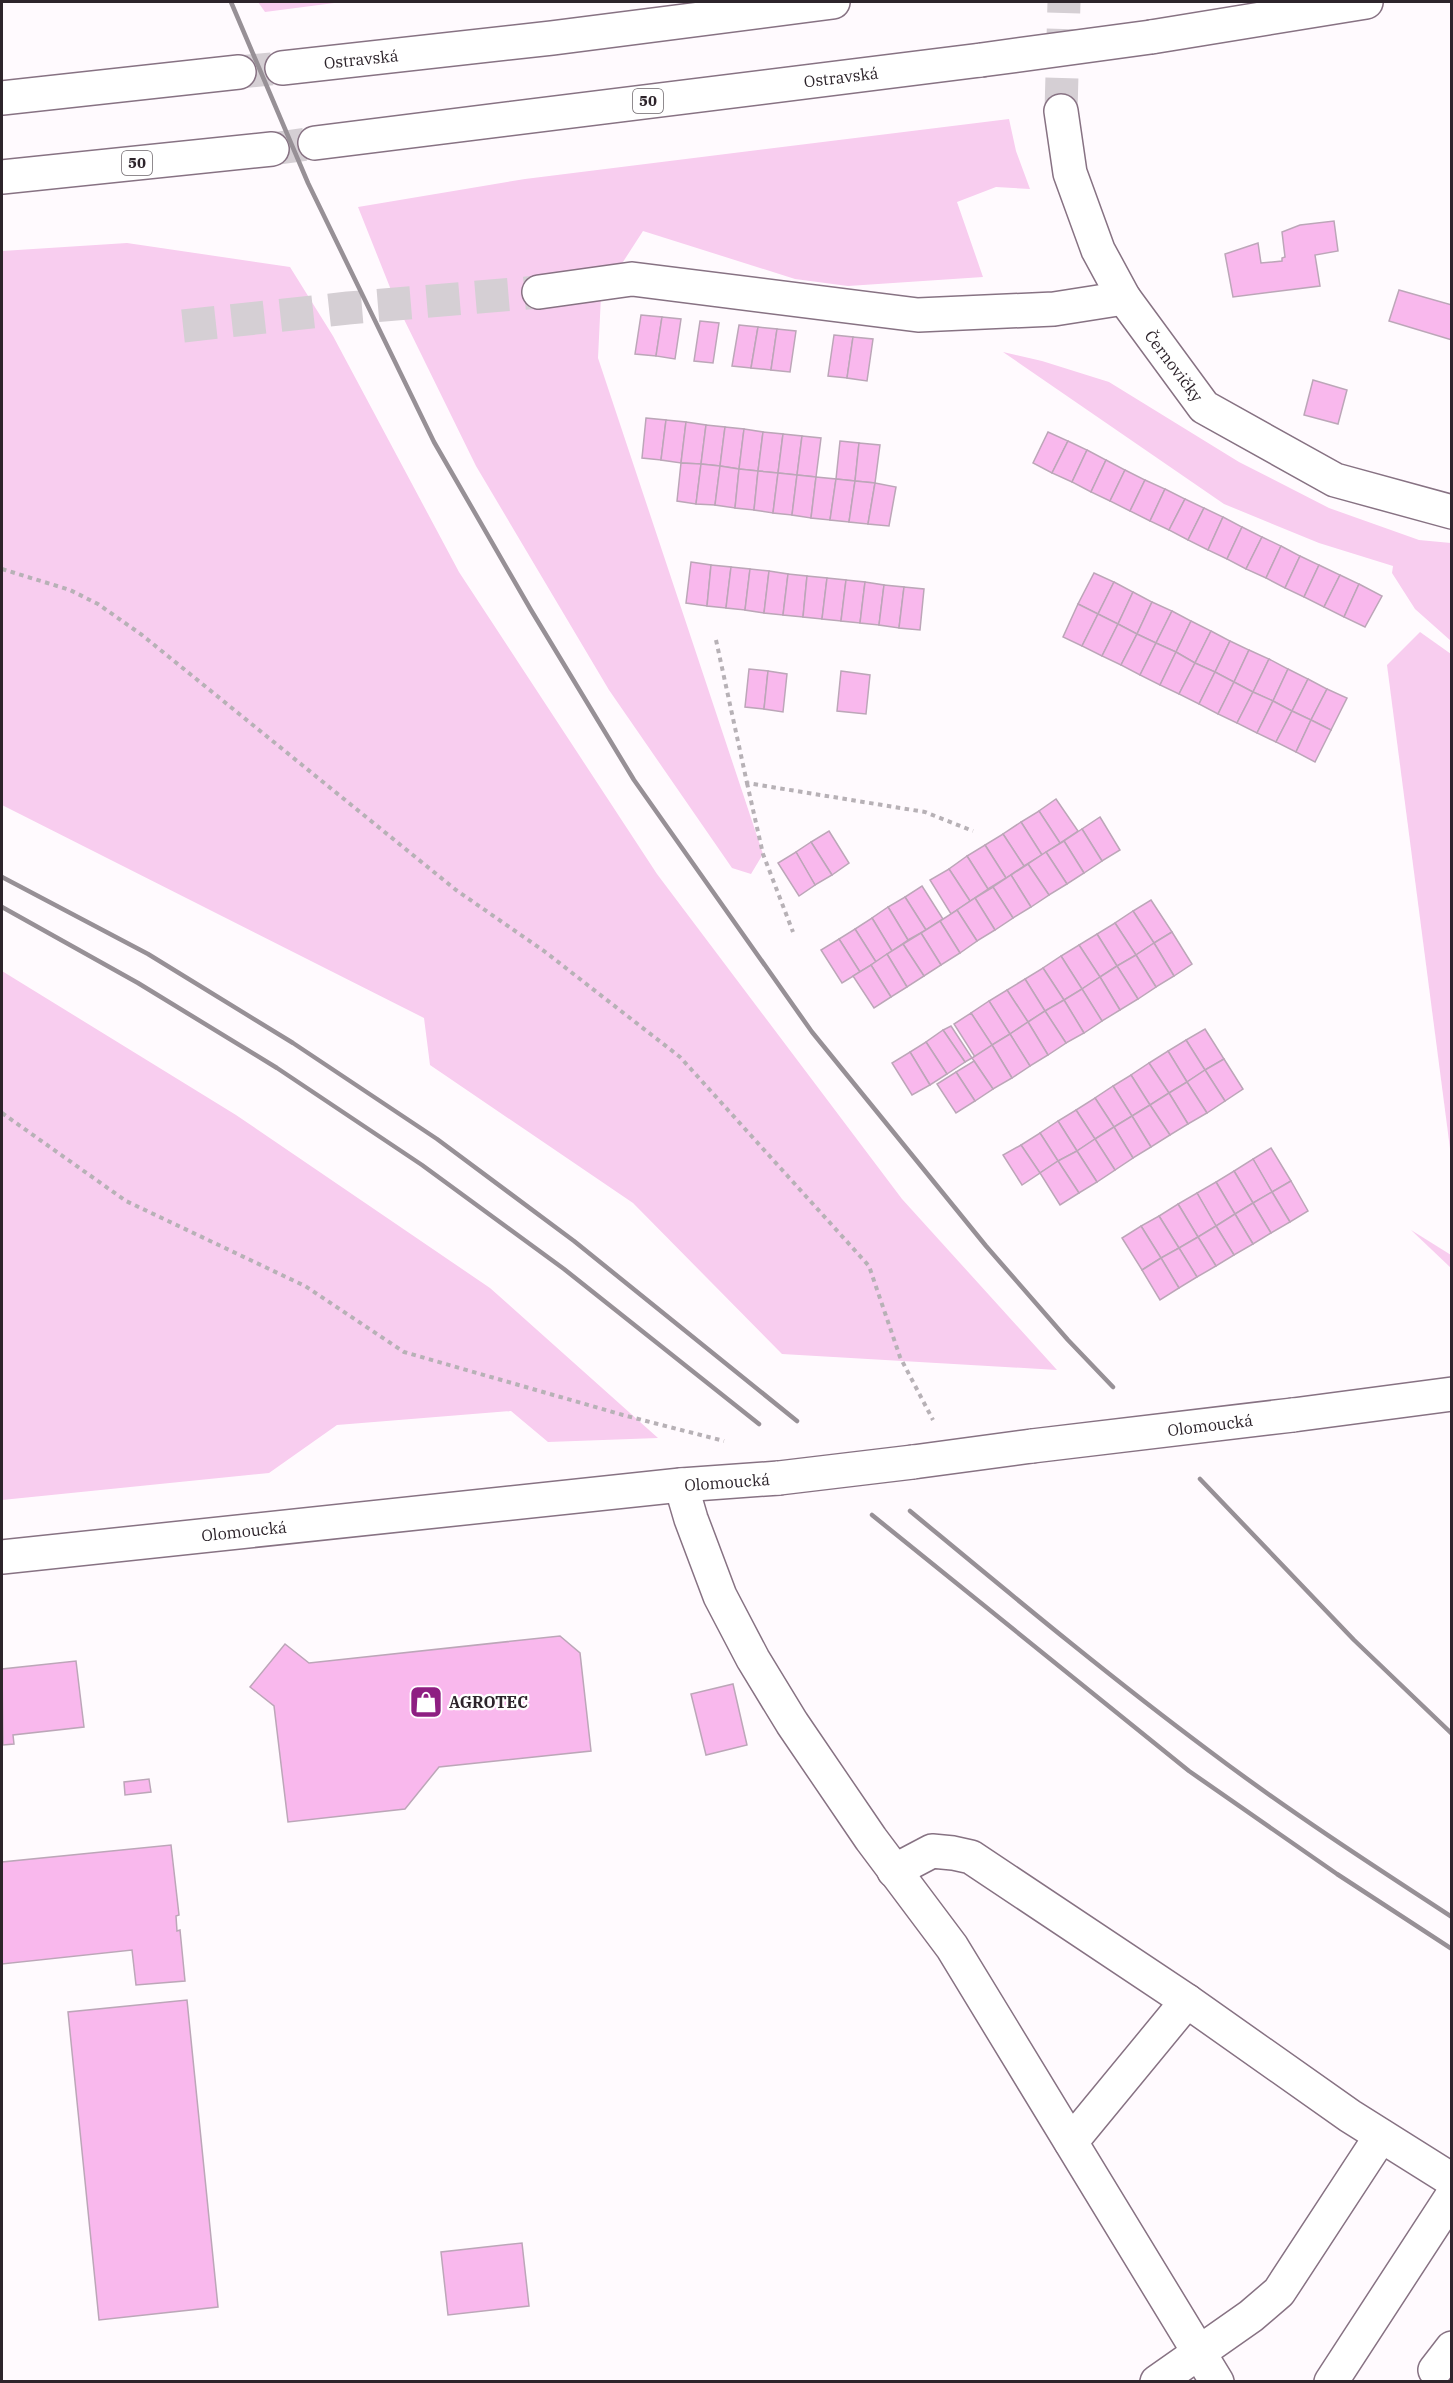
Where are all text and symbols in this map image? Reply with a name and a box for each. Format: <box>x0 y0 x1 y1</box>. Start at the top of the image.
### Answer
street label: Ostravská <box>323 45 400 73</box>
street label: Ostravská <box>803 62 880 91</box>
road number: 50 <box>633 89 663 113</box>
road number: 50 <box>122 151 152 175</box>
street label: Černovičky <box>1141 326 1209 406</box>
street label: Olomoucká <box>1166 1410 1254 1440</box>
street label: Olomoucká <box>684 1469 771 1495</box>
street label: Olomoucká <box>200 1517 288 1545</box>
shop icon: AGROTEC <box>408 1684 444 1720</box>
place label: AGROTEC <box>449 1692 528 1712</box>

